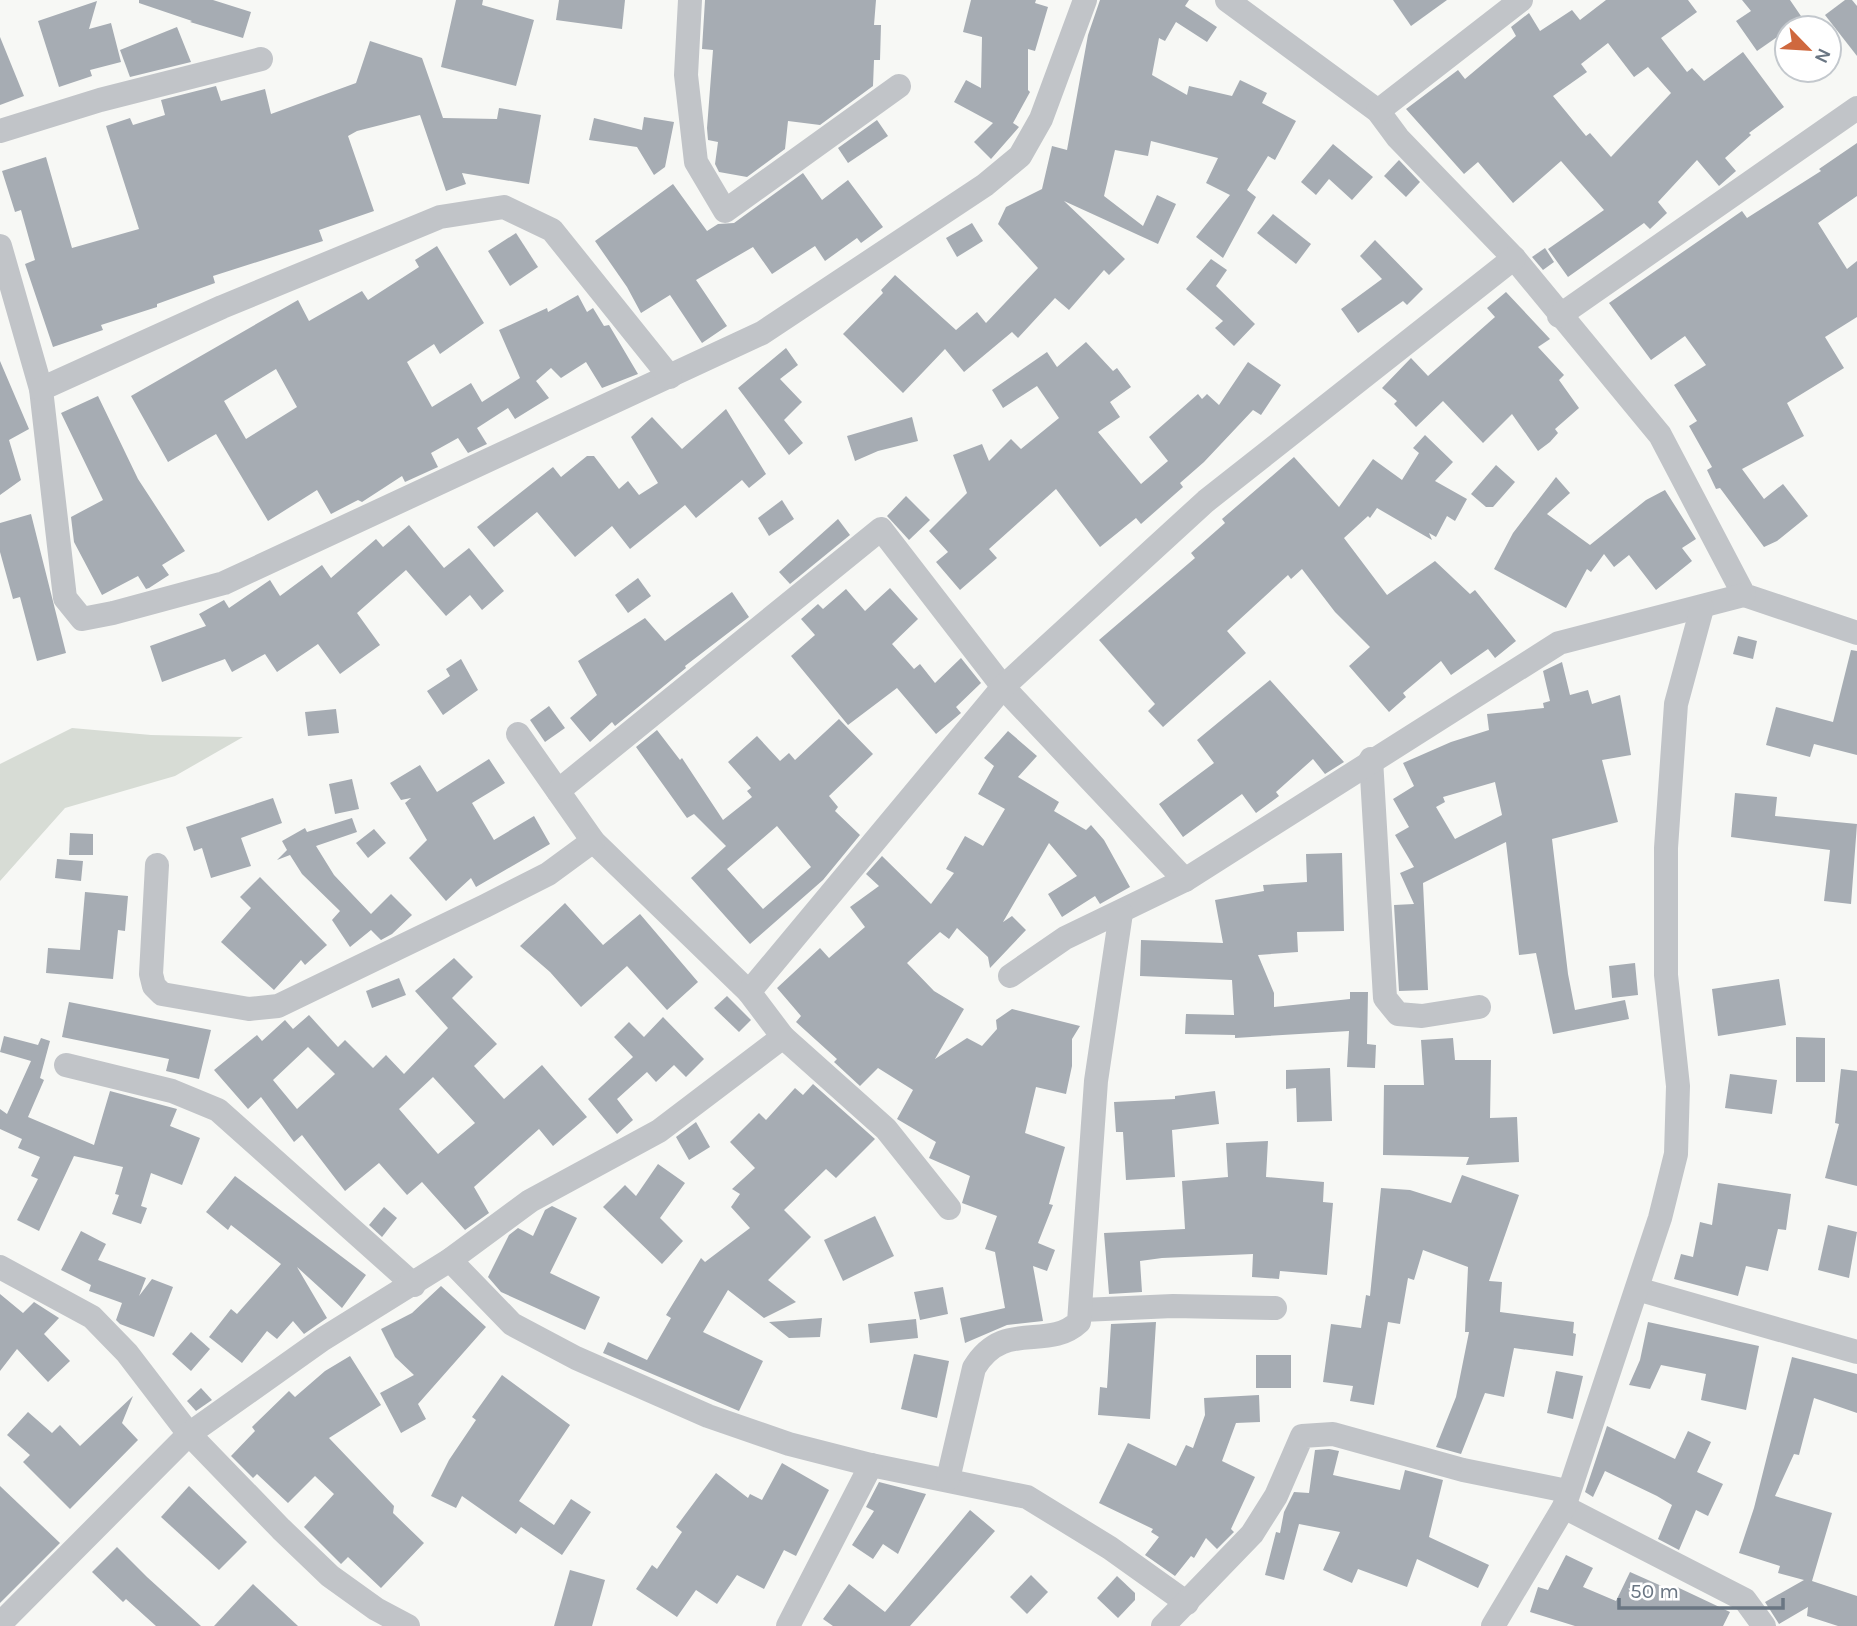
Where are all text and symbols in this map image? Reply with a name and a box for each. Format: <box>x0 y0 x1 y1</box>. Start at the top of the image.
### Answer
north arrow <box>1773 14 1843 84</box>
text: N <box>1810 45 1835 67</box>
scale bar <box>1619 1566 1784 1610</box>
text: 50 m <box>1630 1579 1679 1603</box>

